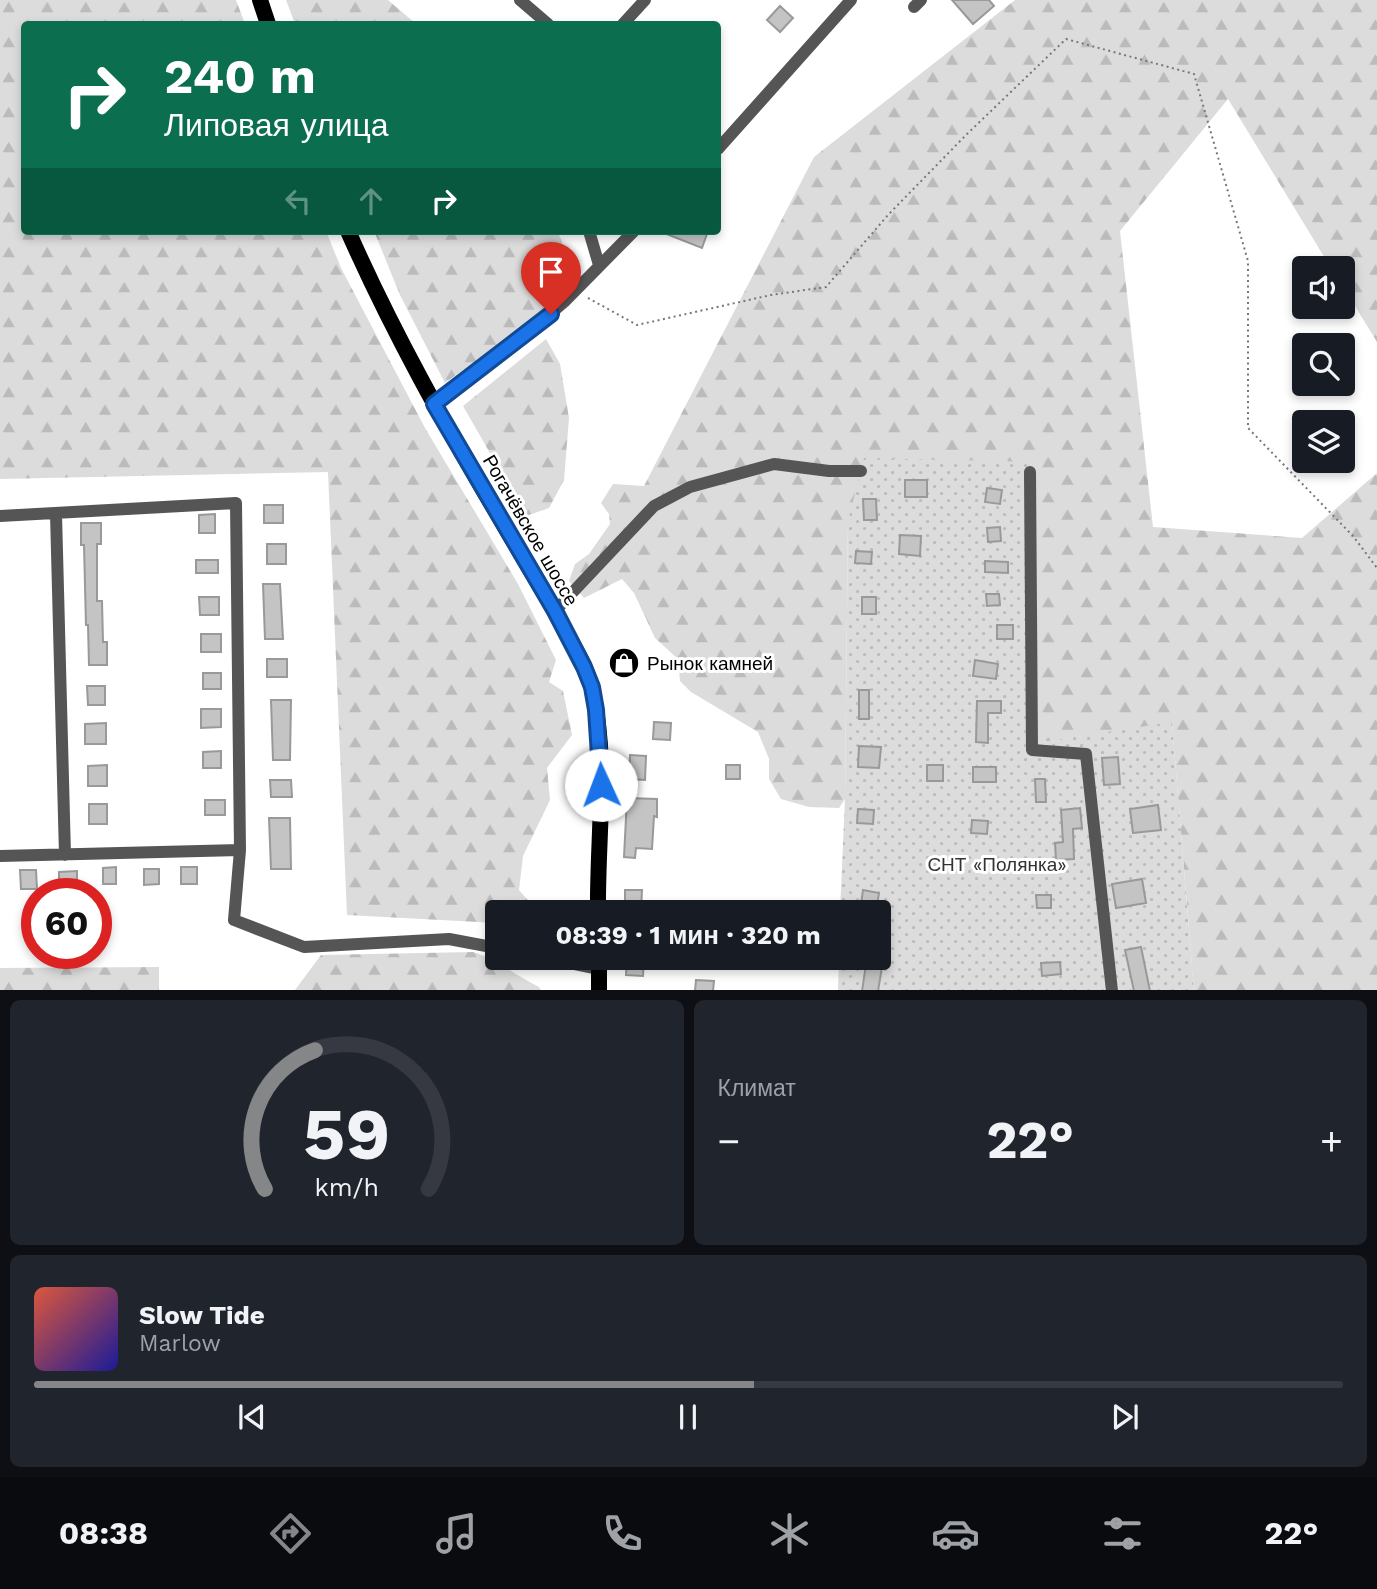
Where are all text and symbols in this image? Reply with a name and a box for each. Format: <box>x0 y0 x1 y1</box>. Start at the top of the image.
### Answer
text: 240 m <box>164 47 316 105</box>
icon: right <box>49 49 140 140</box>
text: Липовая улица <box>164 106 389 144</box>
icon: left <box>279 182 317 220</box>
icon: ahead <box>352 182 390 220</box>
icon: right <box>425 182 463 220</box>
pin <box>521 242 581 314</box>
icon: arrive <box>532 253 570 291</box>
map controls <box>1292 256 1355 473</box>
button: sound <box>1292 256 1355 319</box>
button: search <box>1292 333 1355 396</box>
button: layers <box>1292 410 1355 473</box>
street label: Рогачёвское шоссе <box>478 451 583 610</box>
shop icon: Рынок камней <box>607 646 641 680</box>
place label: Рынок камней <box>647 652 773 675</box>
position arrow <box>564 748 638 822</box>
park label: СНТ «Полянка» <box>927 853 1067 876</box>
speed limit sign: 60 <box>21 878 112 969</box>
text: 08:39 · 1 мин · 320 m <box>555 920 821 950</box>
text: Климат <box>718 1075 796 1102</box>
text: 59 <box>303 1091 390 1177</box>
text: 22° <box>986 1110 1074 1171</box>
text: − <box>718 1119 740 1163</box>
text: + <box>1320 1119 1343 1163</box>
text: km/h <box>315 1172 379 1201</box>
text: Slow Tide <box>139 1300 265 1330</box>
text: Marlow <box>139 1330 221 1357</box>
icon: previous <box>233 1398 271 1436</box>
icon: pause <box>669 1398 707 1436</box>
icon: next <box>1106 1398 1144 1436</box>
icon: directions <box>266 1509 315 1558</box>
icon: music <box>432 1509 481 1558</box>
icon: phone <box>598 1509 647 1558</box>
icon: climate <box>765 1509 814 1558</box>
icon: car <box>931 1509 980 1558</box>
icon: filters <box>1098 1509 1147 1558</box>
text: 08:38 <box>59 1514 148 1552</box>
text: 22° <box>1264 1514 1318 1552</box>

